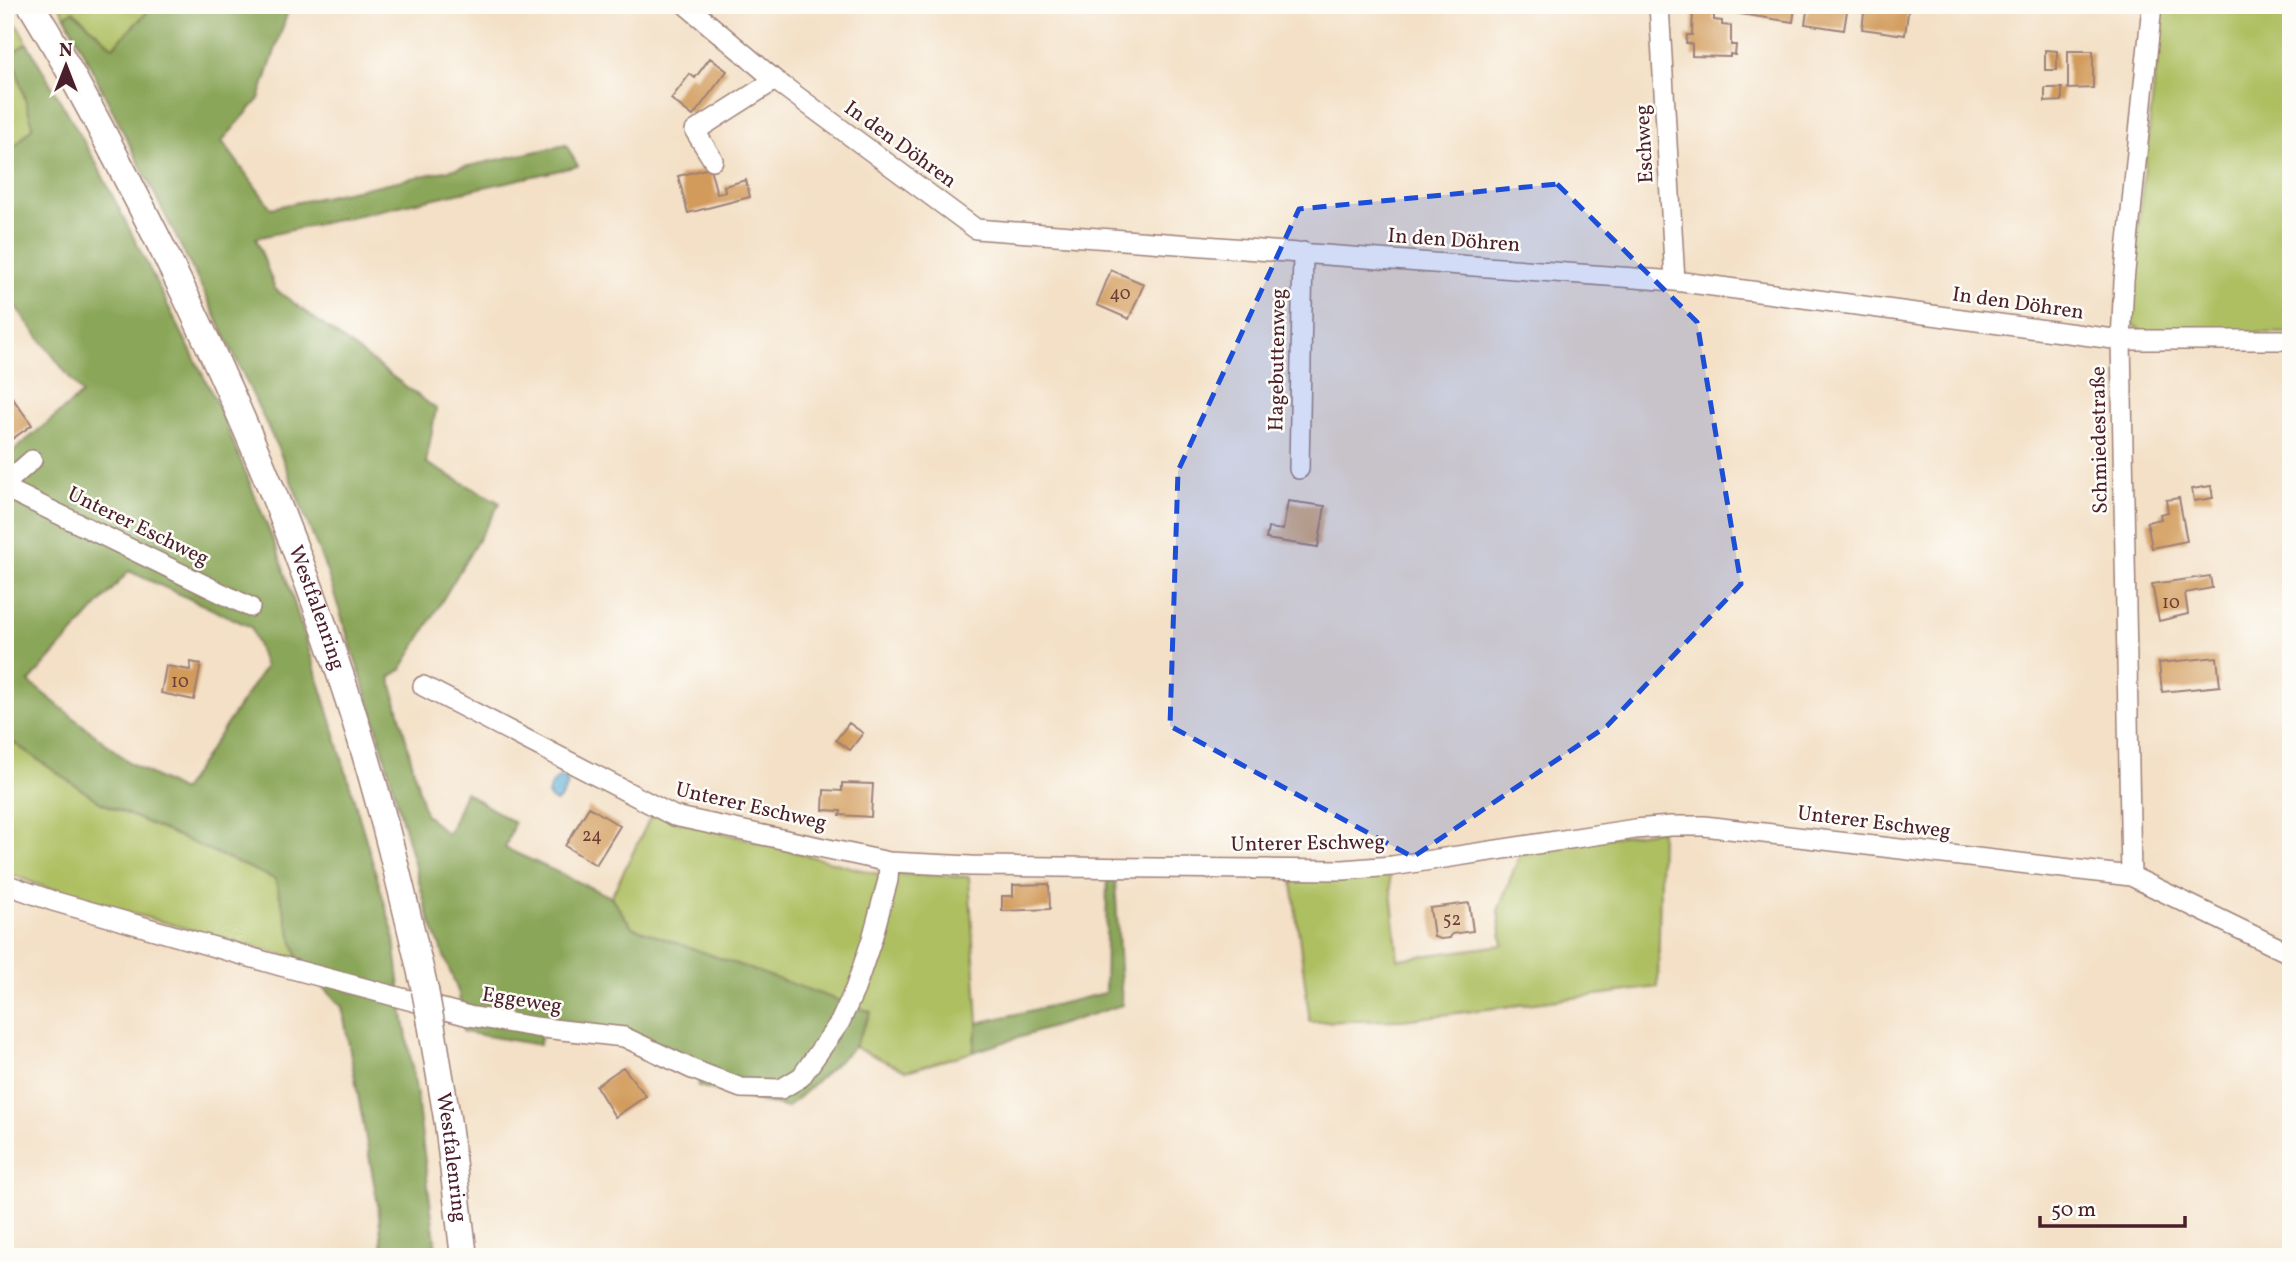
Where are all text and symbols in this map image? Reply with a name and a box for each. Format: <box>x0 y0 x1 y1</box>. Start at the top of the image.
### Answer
north arrow <box>32 32 102 102</box>
text: N <box>59 38 73 64</box>
street label: In den Döhren <box>838 94 962 196</box>
street label: Eschweg <box>1628 104 1662 184</box>
street label: In den Döhren <box>1387 222 1521 260</box>
street label: In den Döhren <box>1950 280 2086 328</box>
house number: 40 <box>1109 282 1131 307</box>
street label: Hagebuttenweg <box>1262 288 1294 432</box>
street label: Schmiedestraße <box>2084 366 2116 514</box>
street label: Unterer Eschweg <box>62 480 214 574</box>
street label: Westfalenring <box>281 541 352 674</box>
house number: 10 <box>2162 591 2180 616</box>
house number: 10 <box>171 670 189 695</box>
street label: Unterer Eschweg <box>672 775 830 839</box>
street label: Unterer Eschweg <box>1796 799 1952 847</box>
house number: 24 <box>582 824 602 849</box>
street label: Unterer Eschweg <box>1231 828 1385 860</box>
house number: 52 <box>1443 908 1461 933</box>
street label: Eggeweg <box>480 980 564 1022</box>
street label: Westfalenring <box>428 1090 474 1224</box>
scale bar <box>2040 1185 2186 1229</box>
text: 50 m <box>2051 1196 2096 1225</box>

